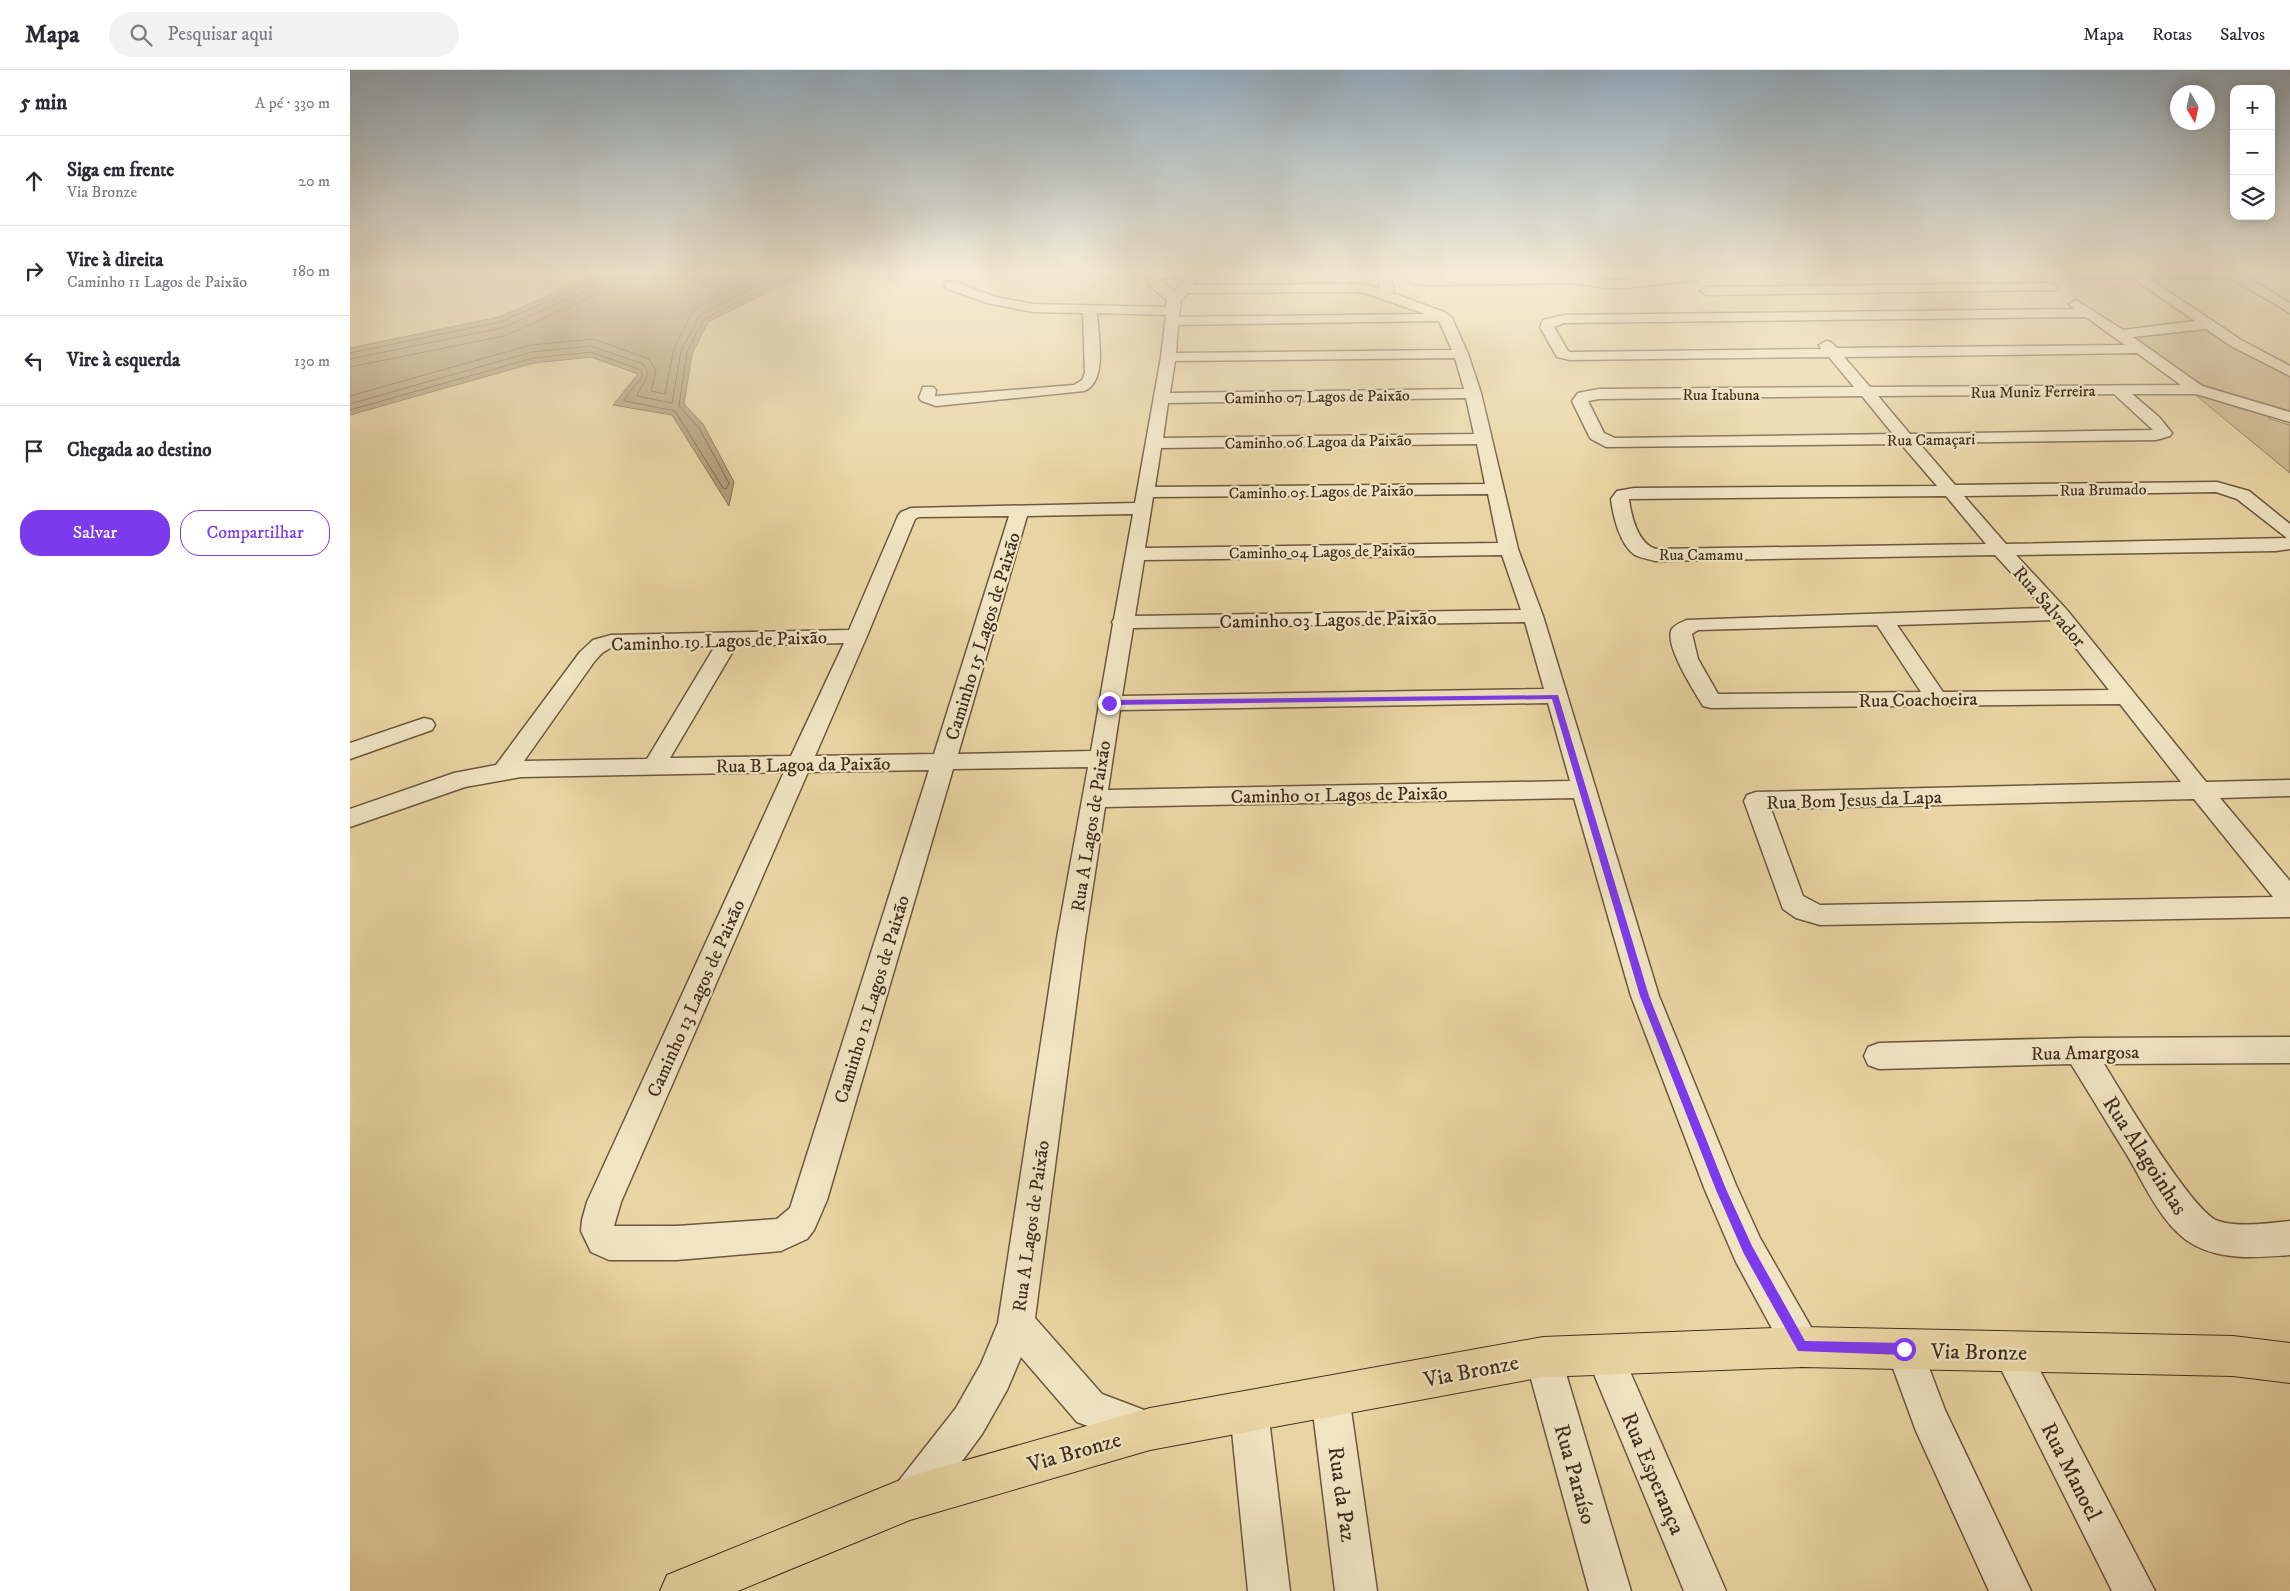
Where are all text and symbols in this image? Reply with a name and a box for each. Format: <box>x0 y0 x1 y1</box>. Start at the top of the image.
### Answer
search box <box>109 12 459 57</box>
text: Mapa <box>25 20 79 50</box>
icon: search <box>127 21 155 49</box>
text: Pesquisar aqui <box>167 23 273 46</box>
text: Mapa <box>2083 24 2124 46</box>
text: Rotas <box>2152 24 2192 46</box>
text: Salvos <box>2220 24 2265 46</box>
north arrow <box>2170 85 2215 130</box>
map controls <box>2230 85 2275 220</box>
button: + <box>2230 85 2275 130</box>
text: 5 min <box>20 90 67 116</box>
text: A pé · 330 m <box>255 93 330 113</box>
button: − <box>2230 130 2275 175</box>
text: Siga em frente <box>67 159 174 182</box>
icon: ahead <box>20 167 48 195</box>
text: 20 m <box>298 171 330 191</box>
button: layers <box>2230 175 2275 220</box>
text: Via Bronze <box>67 182 137 202</box>
text: Vire à direita <box>67 249 163 272</box>
icon: right <box>20 257 48 285</box>
text: 180 m <box>292 261 330 281</box>
text: Caminho 11 Lagos de Paixão <box>67 272 247 292</box>
icon: left <box>20 347 48 375</box>
text: Vire à esquerda <box>67 349 180 372</box>
text: 130 m <box>294 351 330 371</box>
street label: Rua Muniz Ferreira <box>1970 381 2096 403</box>
street label: Caminho 07 Lagos de Paixão <box>1224 385 1410 409</box>
street label: Rua Itabuna <box>1682 385 1760 405</box>
street label: Rua Camaçari <box>1887 429 1975 451</box>
street label: Caminho 06 Lagoa da Paixão <box>1224 430 1412 454</box>
icon: arrive <box>20 437 48 465</box>
text: Chegada ao destino <box>67 439 212 462</box>
street label: Rua Brumado <box>2059 479 2147 501</box>
street label: Caminho 05 Lagos de Paixão <box>1228 480 1414 504</box>
button: Salvar <box>20 510 170 556</box>
button: Compartilhar <box>180 510 330 556</box>
street label: Caminho 15 Lagos de Paixão <box>941 530 1026 743</box>
street label: Caminho 04 Lagos de Paixão <box>1229 540 1415 564</box>
street label: Rua Camamu <box>1659 545 1744 565</box>
street label: Rua Salvador <box>2007 562 2090 652</box>
street label: Caminho 03 Lagos de Paixão <box>1219 607 1437 634</box>
street label: Caminho 19 Lagos de Paixão <box>611 626 828 657</box>
street label: Rua Coachoeira <box>1858 688 1978 713</box>
route end <box>1098 692 1121 715</box>
street label: Rua A Lagos de Paixão <box>1067 739 1116 913</box>
street label: Rua B Lagoa da Paixão <box>715 752 891 779</box>
street label: Caminho 01 Lagos de Paixão <box>1230 782 1448 809</box>
street label: Rua Bom Jesus da Lapa <box>1766 786 1942 815</box>
street label: Caminho 12 Lagos de Paixão <box>830 893 915 1106</box>
street label: Caminho 13 Lagos de Paixão <box>642 896 750 1101</box>
street label: Rua Amargosa <box>2031 1041 2139 1066</box>
street label: Rua Alagoinhas <box>2096 1091 2193 1220</box>
street label: Rua A Lagos de Paixão <box>1008 1139 1055 1313</box>
route start <box>1893 1338 1916 1361</box>
street label: Via Bronze <box>1930 1338 2027 1367</box>
street label: Via Bronze <box>1420 1349 1521 1394</box>
street label: Rua Esperança <box>1615 1408 1691 1539</box>
street label: Rua Manoel <box>2034 1418 2107 1526</box>
street label: Rua Paraíso <box>1547 1421 1602 1527</box>
street label: Via Bronze <box>1023 1426 1124 1479</box>
street label: Rua da Paz <box>1321 1445 1362 1544</box>

